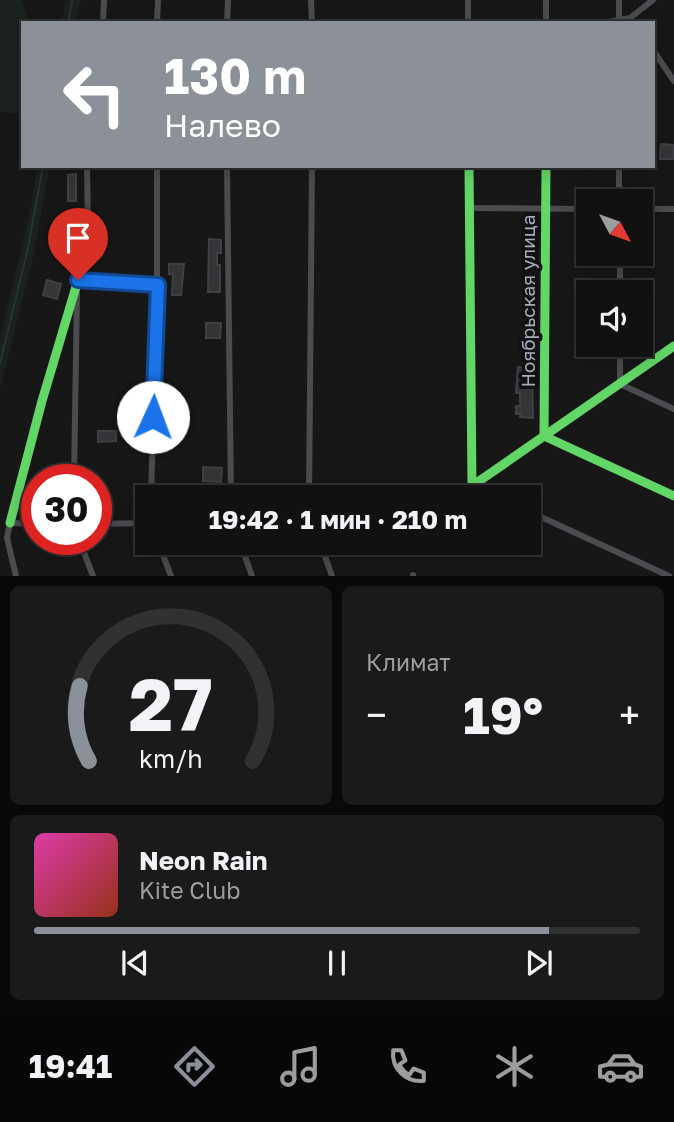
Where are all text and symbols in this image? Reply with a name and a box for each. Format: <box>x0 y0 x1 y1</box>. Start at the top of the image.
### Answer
text: 130 m <box>164 46 306 105</box>
icon: left <box>49 49 140 140</box>
text: Налево <box>164 106 281 144</box>
north arrow <box>576 189 653 266</box>
map controls <box>576 189 653 357</box>
pin <box>48 208 108 280</box>
street label: Ноябрьская улица <box>516 215 539 387</box>
icon: arrive <box>59 219 97 257</box>
button: sound <box>576 280 653 357</box>
position arrow <box>116 380 190 454</box>
speed limit sign: 30 <box>21 464 112 555</box>
text: 19:42 · 1 мин · 210 m <box>209 504 467 535</box>
text: Климат <box>366 648 451 676</box>
text: 27 <box>129 661 213 748</box>
text: 19° <box>463 683 543 745</box>
text: − <box>366 692 387 737</box>
text: + <box>619 692 640 737</box>
text: km/h <box>139 743 203 774</box>
text: Neon Rain <box>139 845 268 876</box>
text: Kite Club <box>139 876 240 904</box>
icon: previous <box>116 944 154 982</box>
icon: pause <box>318 944 356 982</box>
icon: next <box>520 944 558 982</box>
icon: directions <box>170 1042 219 1091</box>
icon: music <box>276 1042 325 1091</box>
icon: phone <box>383 1042 432 1091</box>
icon: climate <box>490 1042 539 1091</box>
icon: car <box>596 1042 645 1091</box>
text: 19:41 <box>29 1047 112 1085</box>

